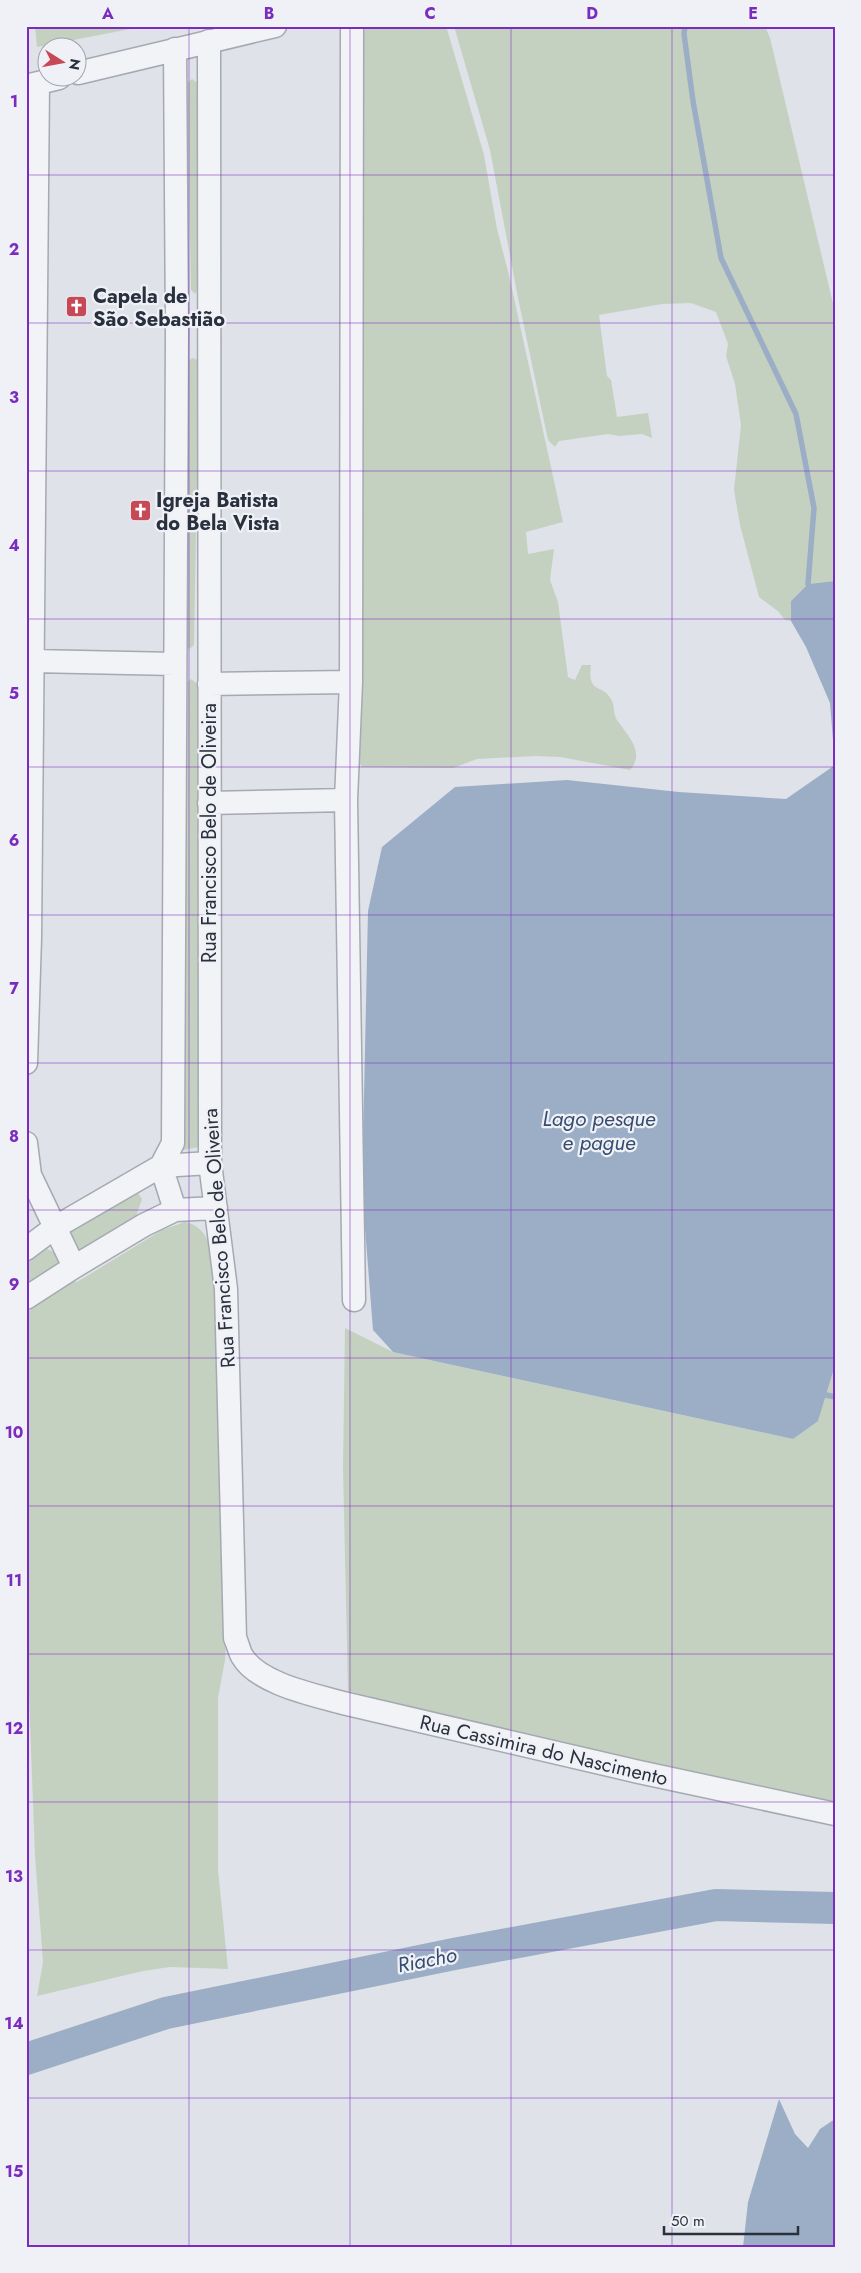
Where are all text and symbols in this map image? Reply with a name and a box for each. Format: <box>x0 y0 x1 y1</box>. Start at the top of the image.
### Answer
text: A <box>101 2 114 25</box>
text: B <box>264 2 274 25</box>
text: C <box>424 2 436 25</box>
text: D <box>586 2 598 25</box>
text: E <box>748 2 758 25</box>
north arrow <box>38 38 88 88</box>
text: N <box>64 57 86 72</box>
text: 1 <box>10 90 18 113</box>
text: 2 <box>9 238 19 261</box>
place label: Capela de São Sebastião <box>93 282 225 334</box>
church icon: Capela de São Sebastião <box>65 295 89 319</box>
text: 3 <box>9 386 19 409</box>
place label: Igreja Batista do Bela Vista <box>156 486 280 538</box>
church icon: Igreja Batista do Bela Vista <box>128 499 152 523</box>
text: 4 <box>8 534 20 557</box>
text: 5 <box>9 682 19 705</box>
street label: Rua Francisco Belo de Oliveira <box>195 703 224 963</box>
text: 6 <box>9 829 19 852</box>
text: 7 <box>9 977 19 1000</box>
water label: Lago pesque e pague <box>543 1104 656 1158</box>
street label: Rua Francisco Belo de Oliveira <box>196 1107 243 1369</box>
text: 8 <box>9 1125 19 1148</box>
text: 9 <box>9 1273 19 1296</box>
text: 10 <box>5 1421 23 1444</box>
text: 11 <box>6 1569 22 1592</box>
street label: Rua Cassimira do Nascimento <box>417 1708 671 1793</box>
text: 12 <box>5 1717 23 1740</box>
text: 13 <box>5 1865 23 1888</box>
water label: Riacho <box>395 1940 459 1980</box>
text: 14 <box>4 2012 24 2035</box>
text: 15 <box>5 2160 23 2183</box>
scale bar <box>664 2203 797 2235</box>
text: 50 m <box>671 2210 705 2232</box>

